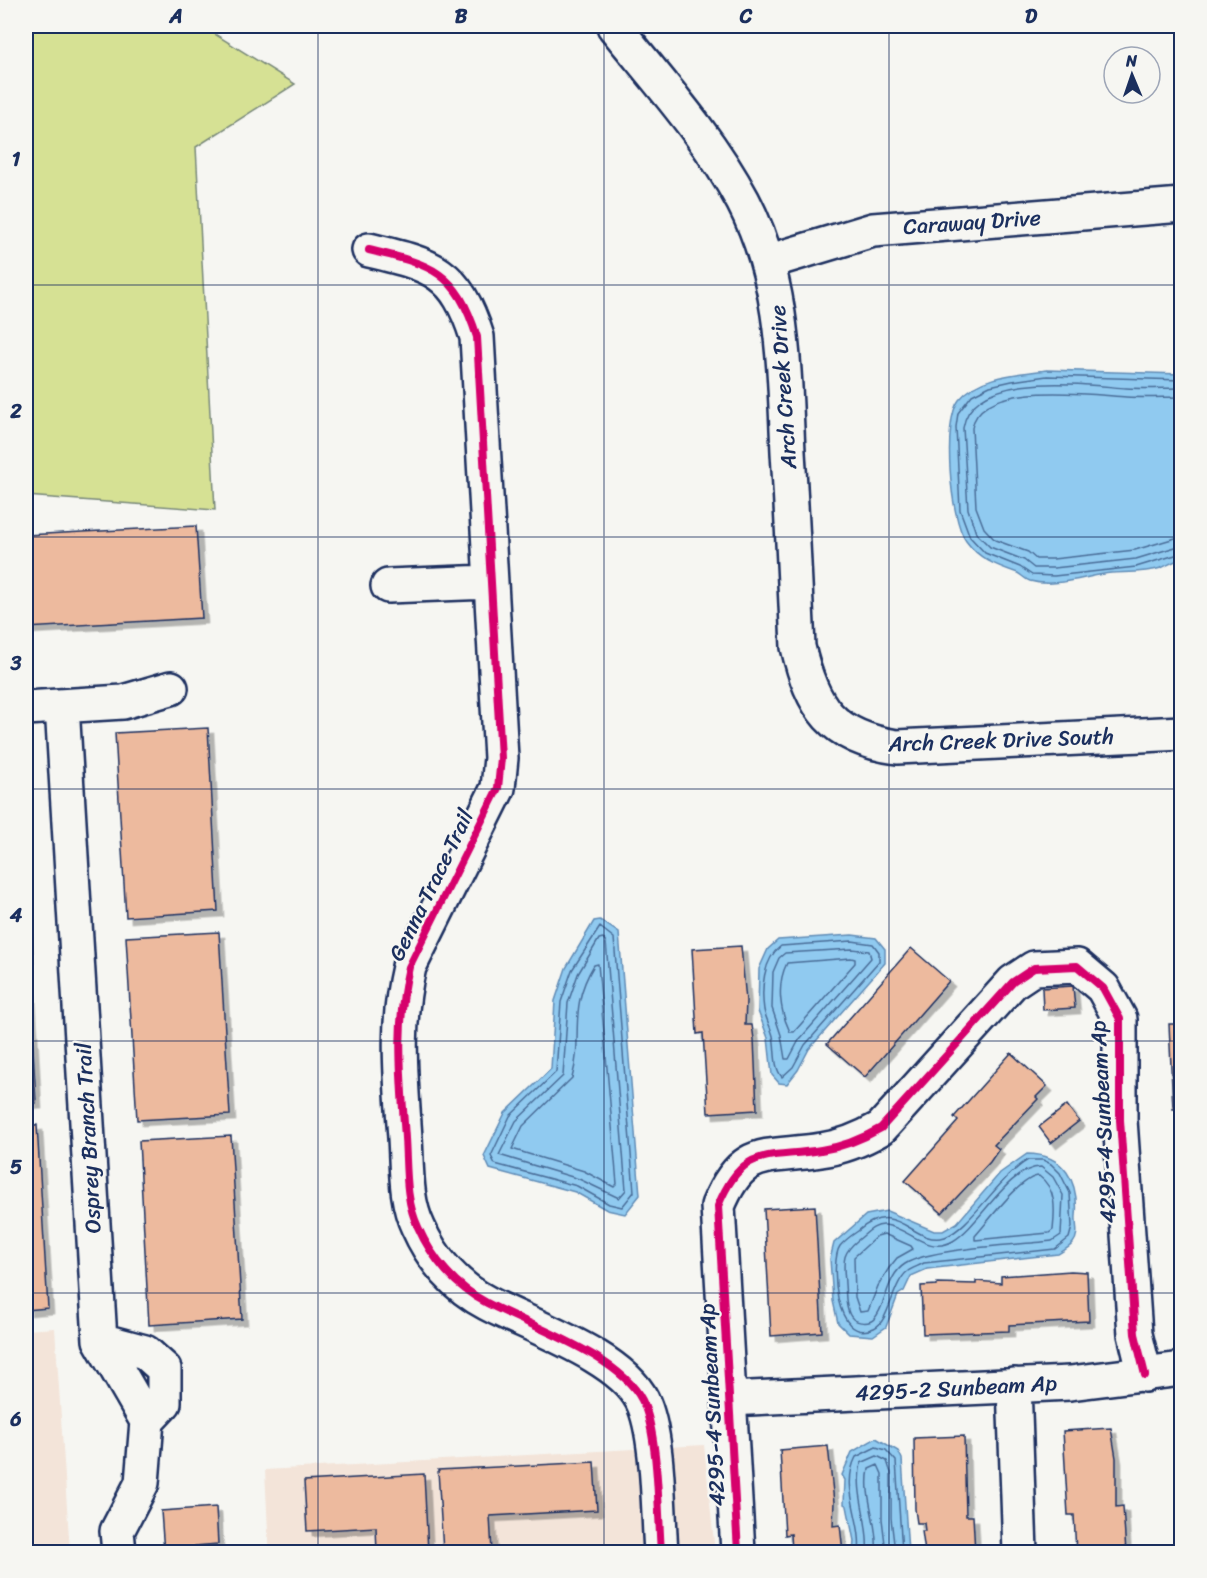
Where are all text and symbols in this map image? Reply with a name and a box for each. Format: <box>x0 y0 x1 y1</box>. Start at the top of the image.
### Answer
text: A <box>168 0 183 34</box>
text: B <box>455 0 468 34</box>
text: C <box>739 0 753 34</box>
text: D <box>1025 0 1038 34</box>
north arrow <box>1102 45 1162 105</box>
text: N <box>1124 46 1138 75</box>
text: 1 <box>12 142 21 177</box>
street label: Caraway Drive <box>902 198 1042 246</box>
street label: Arch Creek Drive <box>758 304 808 471</box>
text: 2 <box>9 394 22 429</box>
text: 3 <box>10 646 22 681</box>
street label: Arch Creek Drive South <box>886 717 1115 763</box>
street label: Genna Trace Trail <box>377 802 485 968</box>
text: 4 <box>9 898 23 933</box>
street label: 4295-4 Sunbeam Ap <box>1078 1019 1128 1225</box>
street label: Osprey Branch Trail <box>63 1041 112 1234</box>
text: 5 <box>10 1150 22 1185</box>
street label: 4295-4 Sunbeam Ap <box>687 1302 737 1508</box>
street label: 4295-2 Sunbeam Ap <box>854 1363 1058 1413</box>
text: 6 <box>9 1402 22 1437</box>

